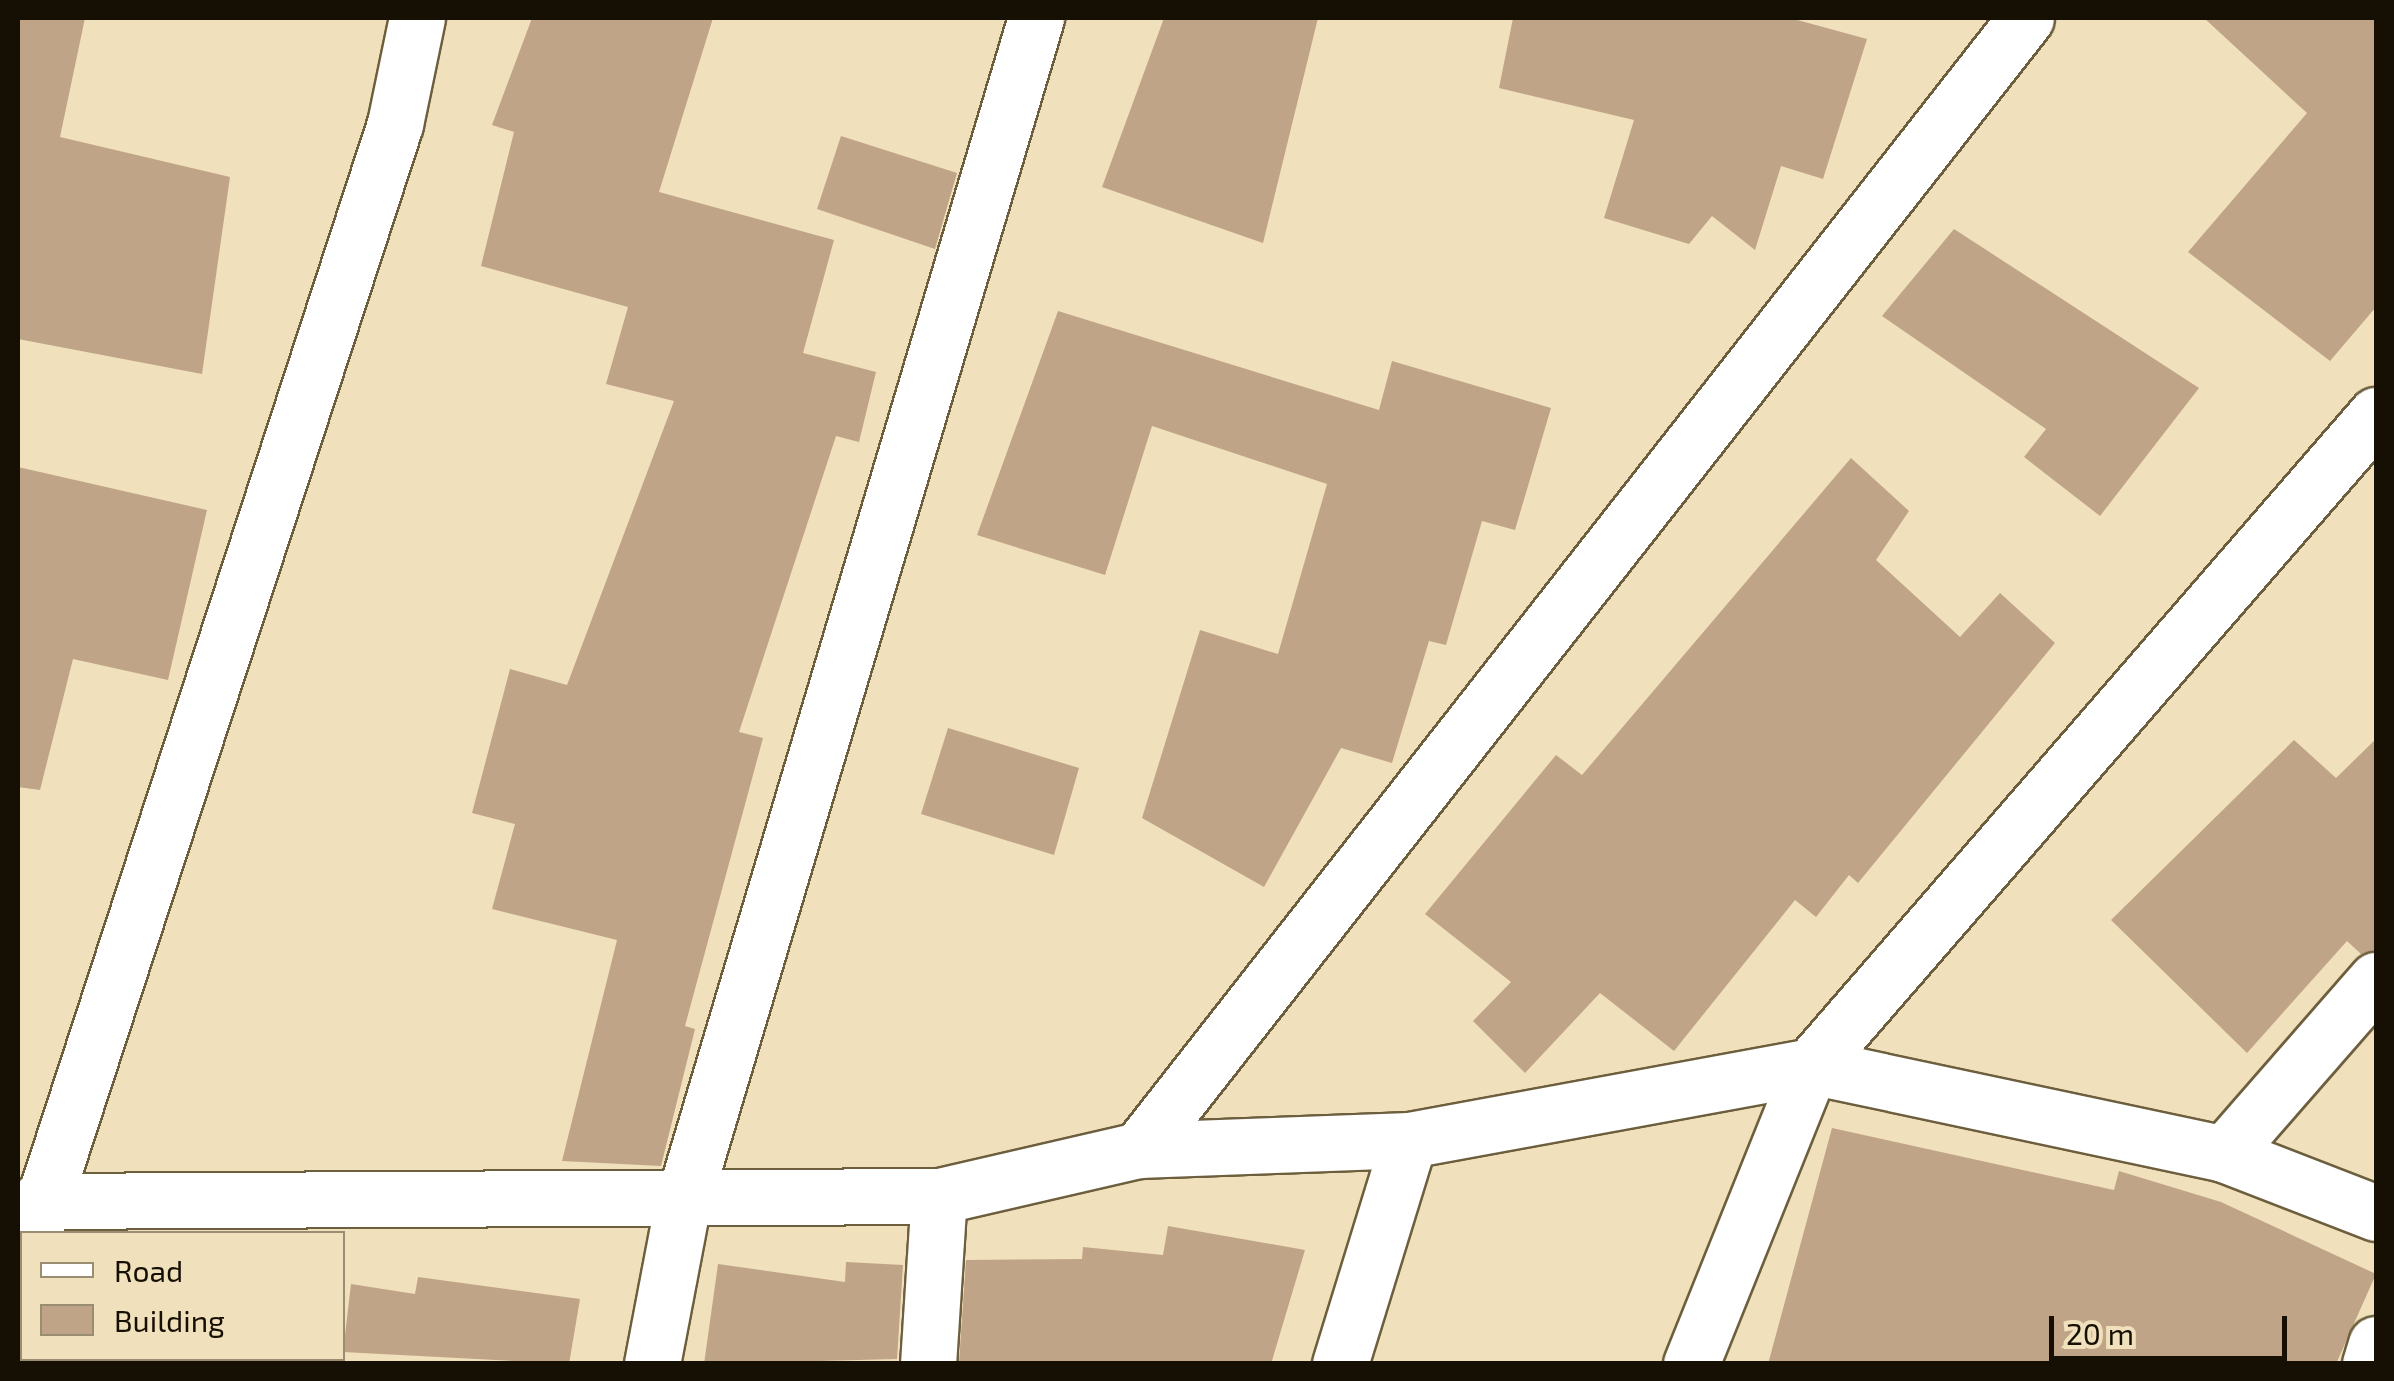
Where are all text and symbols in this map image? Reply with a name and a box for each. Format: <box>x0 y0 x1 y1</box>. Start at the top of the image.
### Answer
legend <box>20 1231 345 1361</box>
text: Road <box>114 1252 183 1288</box>
scale bar <box>2054 1296 2292 1358</box>
text: Building <box>114 1302 225 1338</box>
text: 20 m <box>2066 1315 2134 1351</box>

